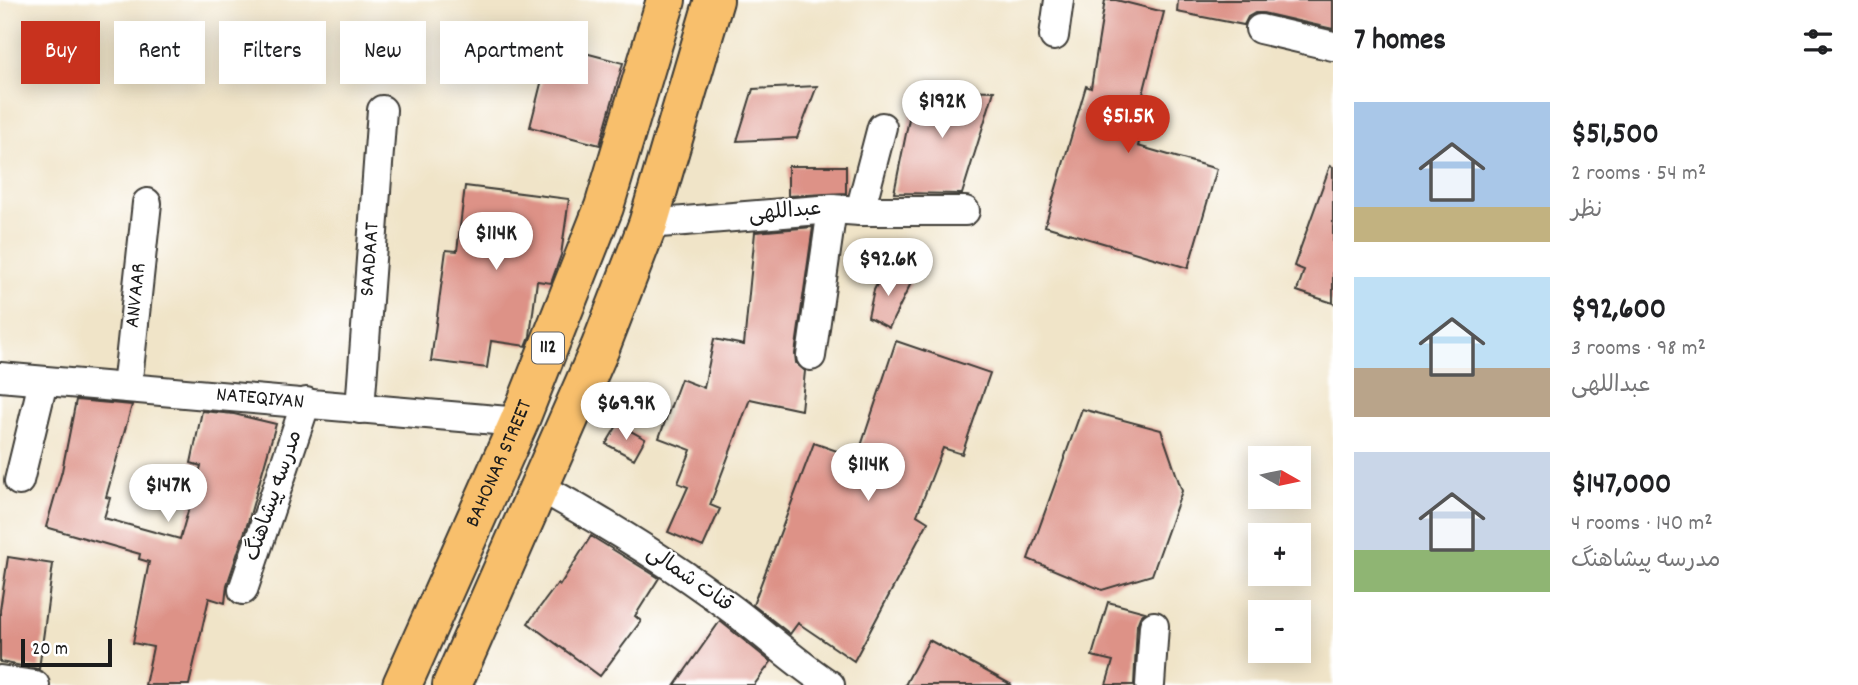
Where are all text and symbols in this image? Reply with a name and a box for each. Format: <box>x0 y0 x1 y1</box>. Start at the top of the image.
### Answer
chip: Buy <box>21 21 100 84</box>
chip: Rent <box>114 21 205 84</box>
chip: Filters <box>219 21 326 84</box>
chip: New <box>340 21 426 84</box>
chip: Apartment <box>440 21 588 84</box>
text: 7 homes <box>1354 21 1446 64</box>
icon: filters <box>1799 23 1837 61</box>
pin: $192K <box>893 80 991 140</box>
text: $192K <box>918 86 966 119</box>
pin: $51.5K <box>1071 96 1185 155</box>
text: $51.5K <box>1102 101 1154 134</box>
text: $51,500 <box>1571 115 1659 158</box>
icon: home <box>1410 130 1494 214</box>
text: 2 rooms · 54 m² <box>1571 158 1706 191</box>
street label: عبداللهی <box>748 195 822 231</box>
text: نظر <box>1571 195 1602 228</box>
pin: $114K <box>447 212 545 272</box>
text: $114K <box>475 218 517 251</box>
street label: SAADAAT <box>353 221 389 298</box>
pin: $92.6K <box>831 238 945 298</box>
text: $92.6K <box>859 244 917 277</box>
street label: ANVAAR <box>119 262 155 330</box>
text: $92,600 <box>1571 290 1666 333</box>
icon: home <box>1410 305 1494 389</box>
road number: 112 <box>532 332 564 364</box>
text: 3 rooms · 98 m² <box>1571 333 1706 366</box>
text: عبداللهی <box>1571 370 1651 403</box>
street label: NATEQIYAN <box>215 381 305 418</box>
pin: $69.9K <box>569 382 683 442</box>
text: $69.9K <box>597 388 655 421</box>
street label: BAHONAR STREET <box>459 395 541 532</box>
street label: مدرسه پیشاهنگ <box>239 427 311 565</box>
pin: $114K <box>819 444 917 503</box>
north arrow <box>1248 446 1311 509</box>
map controls <box>1248 446 1311 663</box>
text: $114K <box>847 449 889 482</box>
pin: $147K <box>119 464 217 524</box>
text: $147,000 <box>1571 465 1671 508</box>
text: $147K <box>145 470 191 503</box>
icon: home <box>1410 480 1494 564</box>
text: 4 rooms · 140 m² <box>1571 508 1713 541</box>
button: + <box>1248 523 1311 586</box>
street label: قنات شمالى <box>640 539 738 621</box>
text: مدرسه پیشاهنگ <box>1571 545 1721 578</box>
button: − <box>1248 600 1311 663</box>
scale bar <box>21 636 112 668</box>
text: 20 m <box>32 637 68 664</box>

